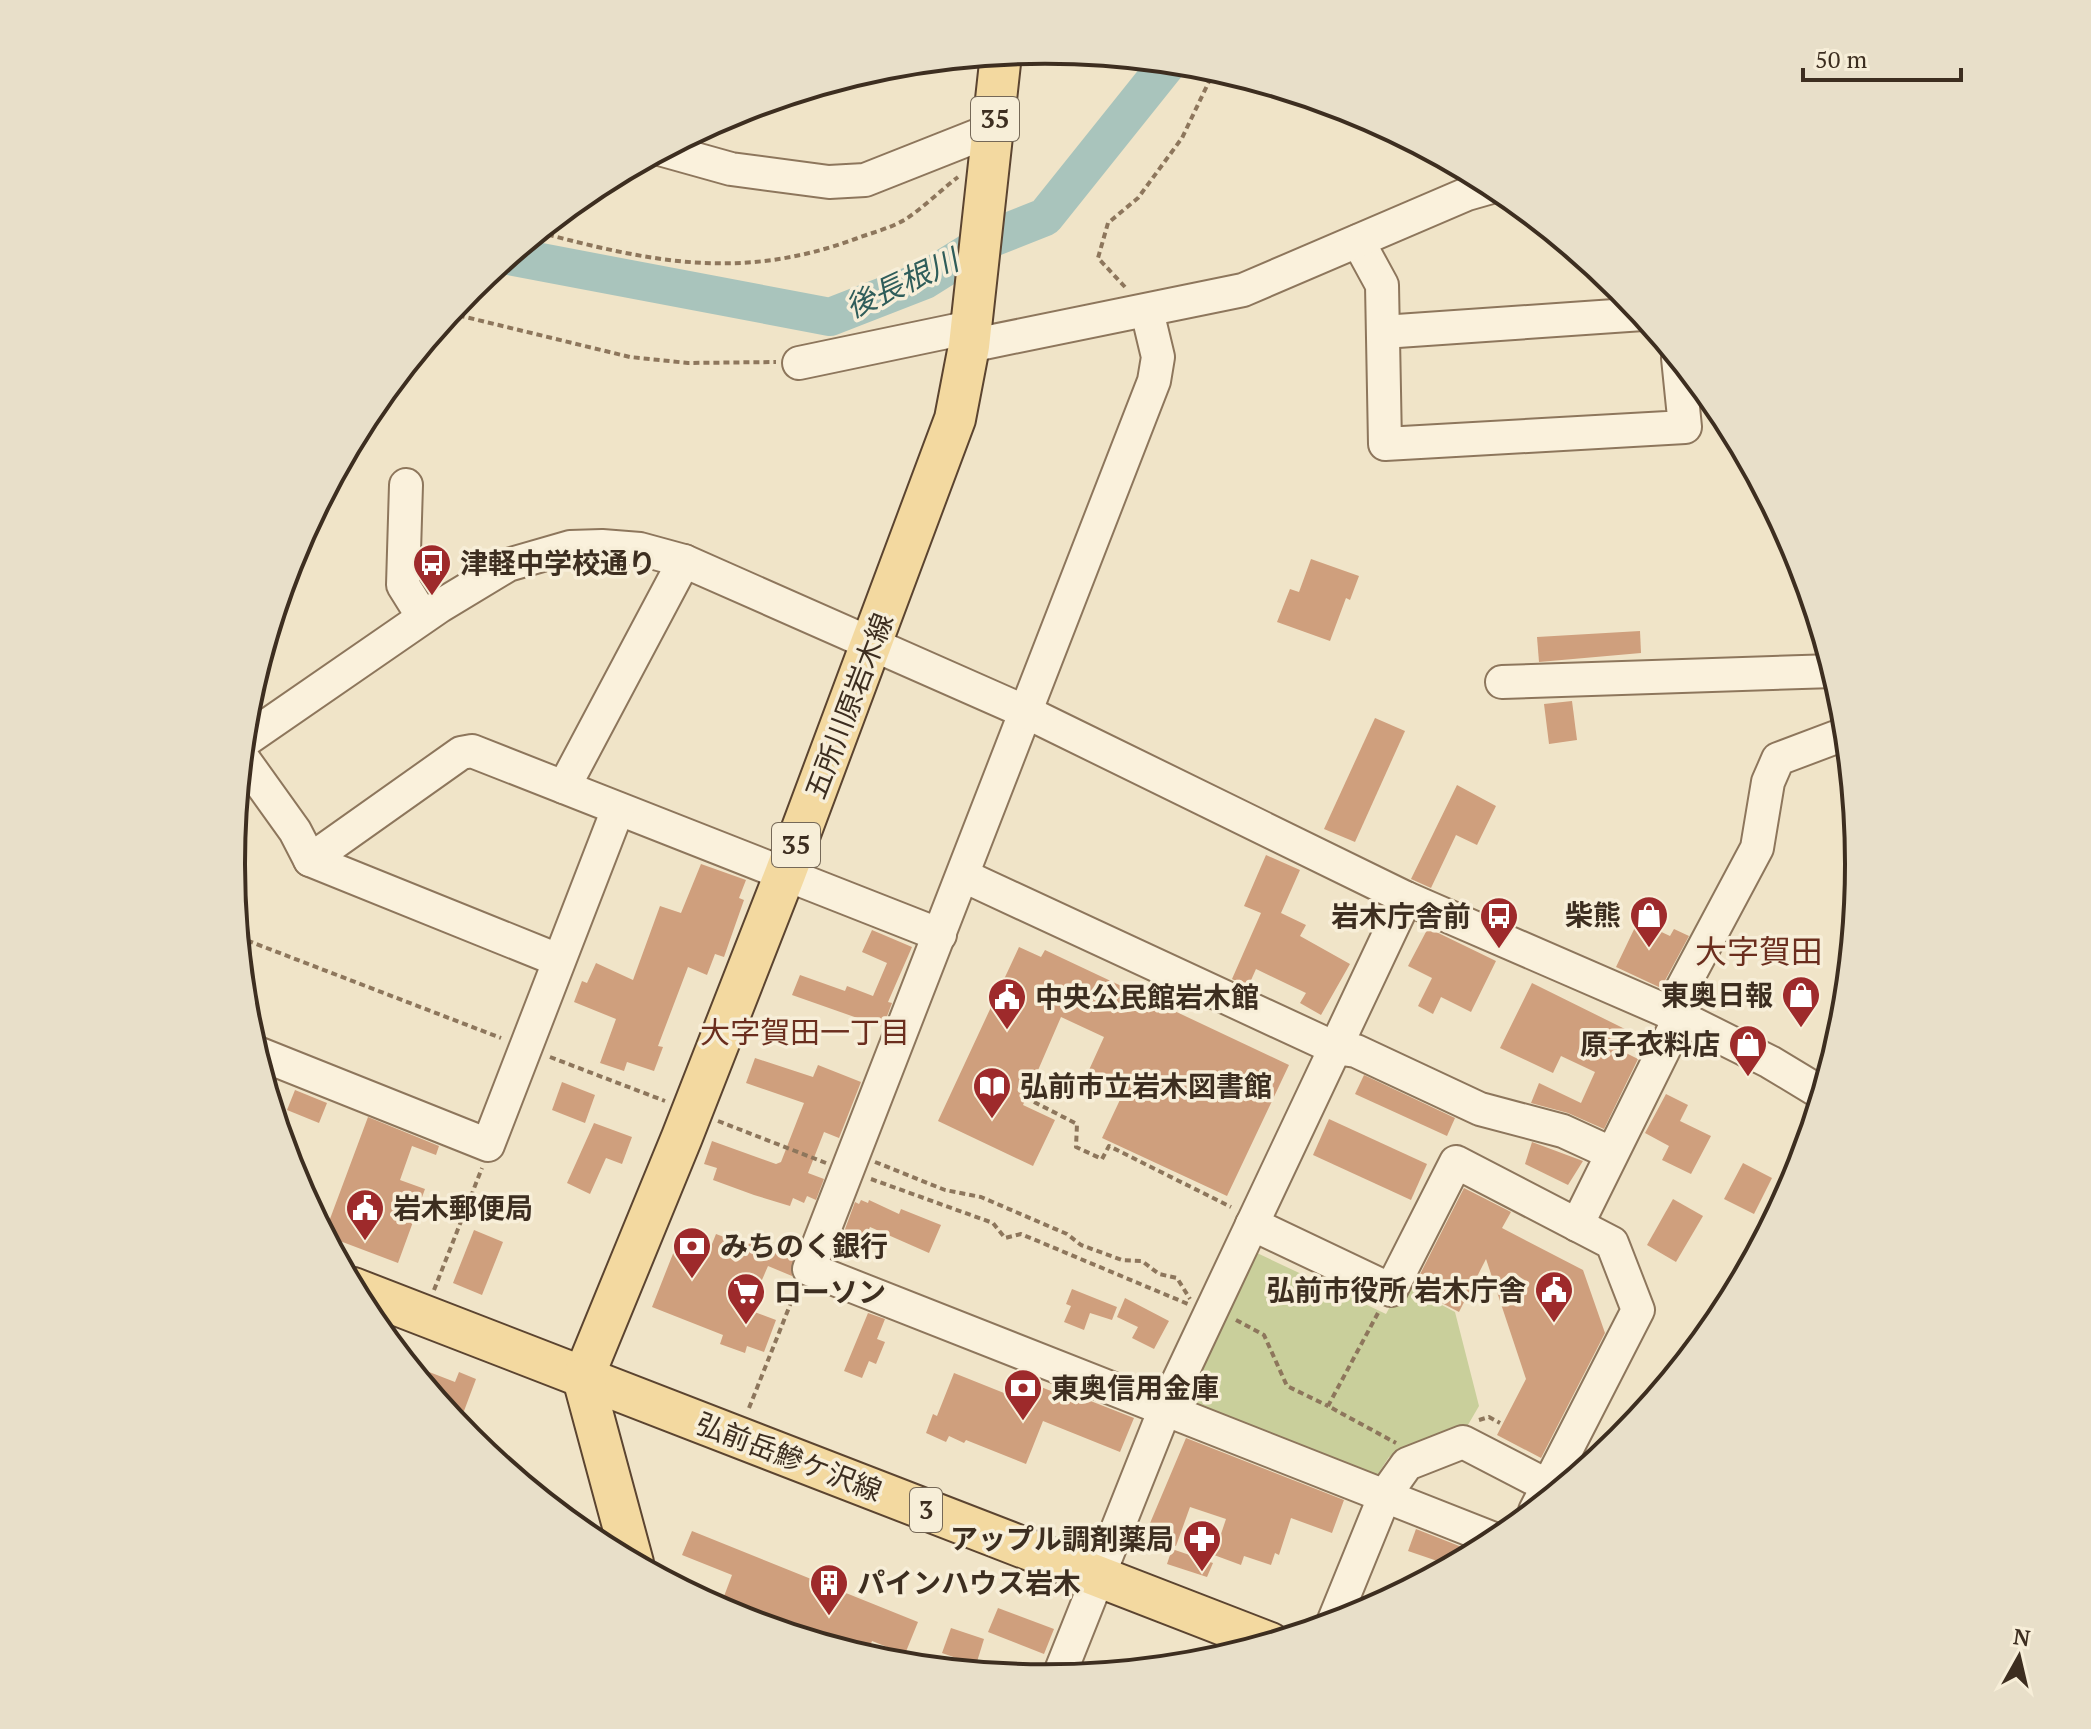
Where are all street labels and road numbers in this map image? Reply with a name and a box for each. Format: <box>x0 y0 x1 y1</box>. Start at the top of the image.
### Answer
road number: 35 <box>971 97 1019 141</box>
street label: 五所川原岩木線 <box>796 608 901 804</box>
road number: 35 <box>772 823 820 867</box>
street label: 弘前岳鰺ケ沢線 <box>691 1404 887 1509</box>
road number: 3 <box>910 1488 942 1532</box>

